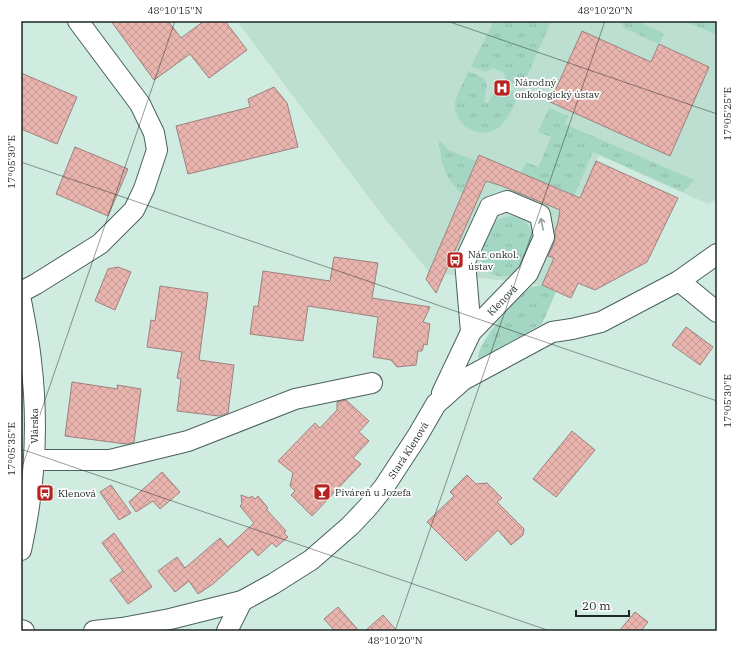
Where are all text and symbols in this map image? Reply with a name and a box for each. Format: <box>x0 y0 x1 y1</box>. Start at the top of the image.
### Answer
text: 48°10'15"N <box>148 4 203 17</box>
text: 48°10'20"N <box>578 4 633 17</box>
place label: Národný onkologický ústav <box>515 76 600 101</box>
hospital icon: Národný onkologický ústav <box>492 78 512 98</box>
text: 17°05'25"E <box>721 87 734 141</box>
text: 17°05'30"E <box>5 135 18 189</box>
one-way arrow <box>538 218 546 231</box>
place label: Nár. onkol. ústav <box>468 248 519 273</box>
bus stop icon: Nár. onkol. ústav <box>445 250 465 270</box>
street label: Klenová <box>484 282 521 319</box>
text: 17°05'30"E <box>721 374 734 428</box>
street label: Vlárska <box>28 408 41 444</box>
street label: Stará Klenová <box>385 419 432 481</box>
text: 17°05'35"E <box>5 422 18 476</box>
bar icon: Piváreň u Jozefa <box>312 482 332 502</box>
bus stop icon: Klenová <box>35 483 55 503</box>
place label: Piváreň u Jozefa <box>335 486 412 499</box>
place label: Klenová <box>58 487 97 500</box>
scale bar <box>576 592 629 618</box>
text: 20 m <box>582 598 611 613</box>
text: 48°10'20"N <box>368 634 423 647</box>

